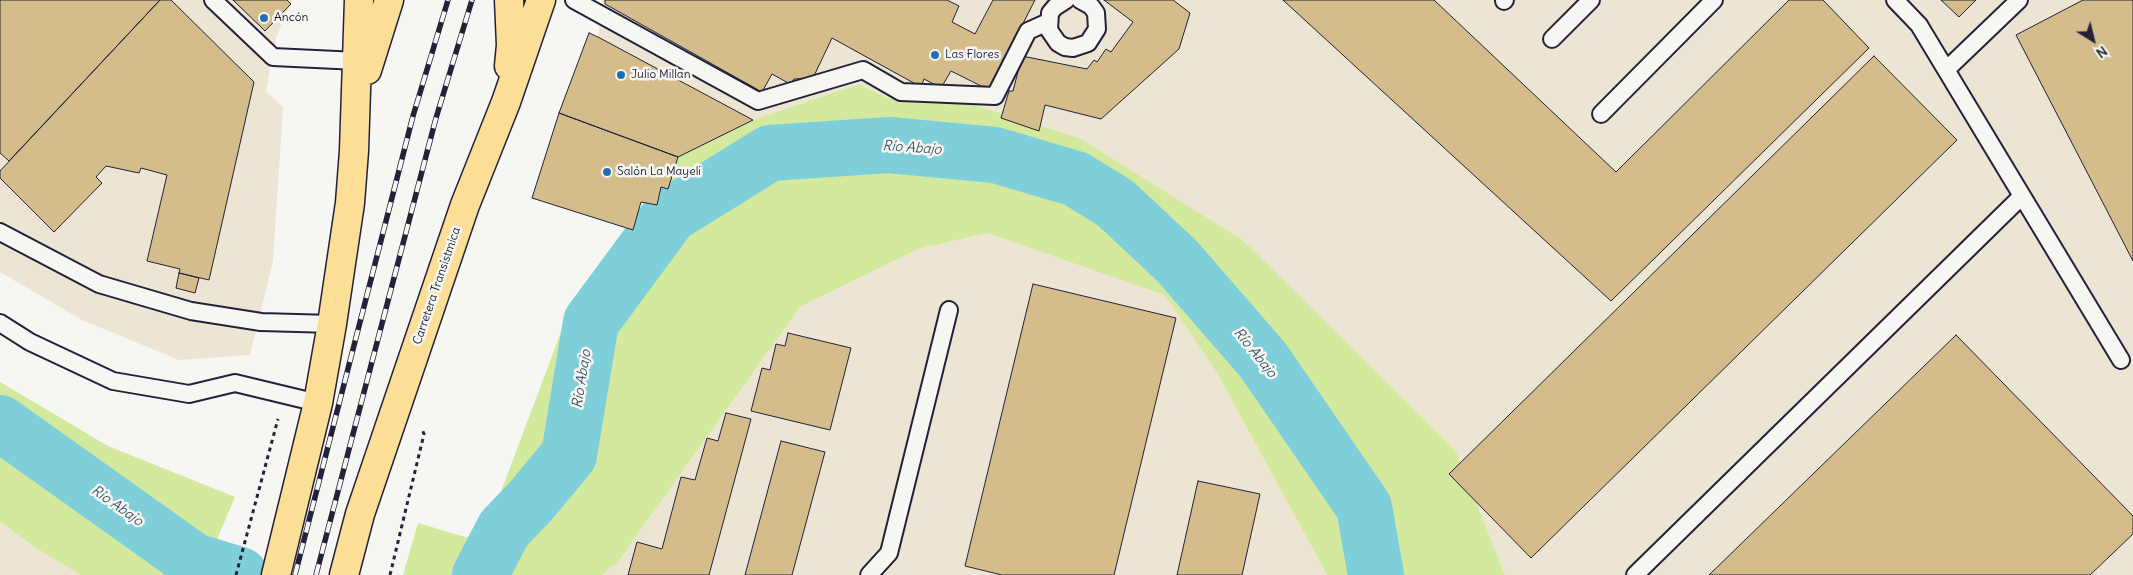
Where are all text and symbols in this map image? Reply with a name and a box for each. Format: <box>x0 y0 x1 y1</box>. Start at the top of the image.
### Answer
place label: Ancón <box>274 11 308 25</box>
marker: Ancón <box>258 12 270 24</box>
north arrow <box>2068 15 2118 65</box>
text: N <box>2093 42 2111 62</box>
place label: Las Flores <box>945 48 999 62</box>
marker: Las Flores <box>929 49 941 61</box>
place label: Julio Millan <box>631 68 691 82</box>
marker: Julio Millan <box>615 69 627 81</box>
water label: Río Abajo <box>882 138 942 158</box>
place label: Salón La Mayeli <box>617 165 701 179</box>
marker: Salón La Mayeli <box>601 166 613 178</box>
street label: Carretera Transístmica <box>410 225 464 347</box>
water label: Río Abajo <box>1230 325 1280 381</box>
water label: Río Abajo <box>569 349 595 409</box>
water label: Río Abajo <box>88 482 146 530</box>

